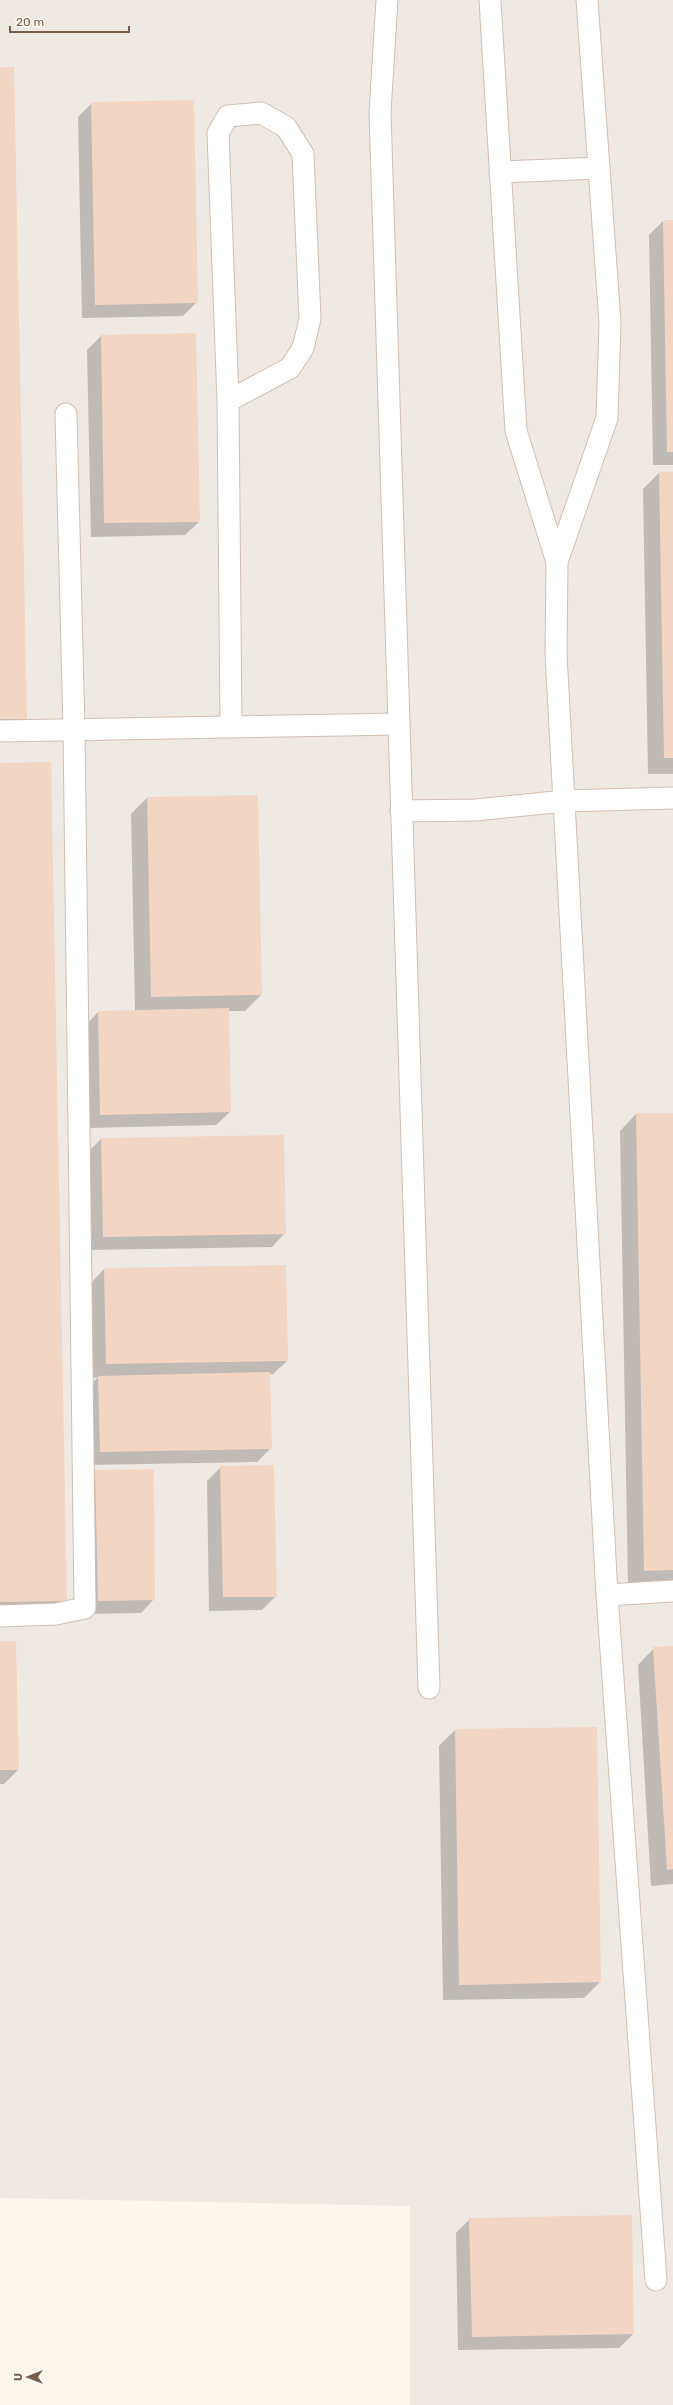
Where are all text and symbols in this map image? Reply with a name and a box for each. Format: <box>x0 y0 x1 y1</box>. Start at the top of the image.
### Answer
scale bar <box>10 8 129 34</box>
text: 20 m <box>16 15 44 29</box>
north arrow <box>8 2357 48 2397</box>
text: U <box>12 2373 25 2381</box>

